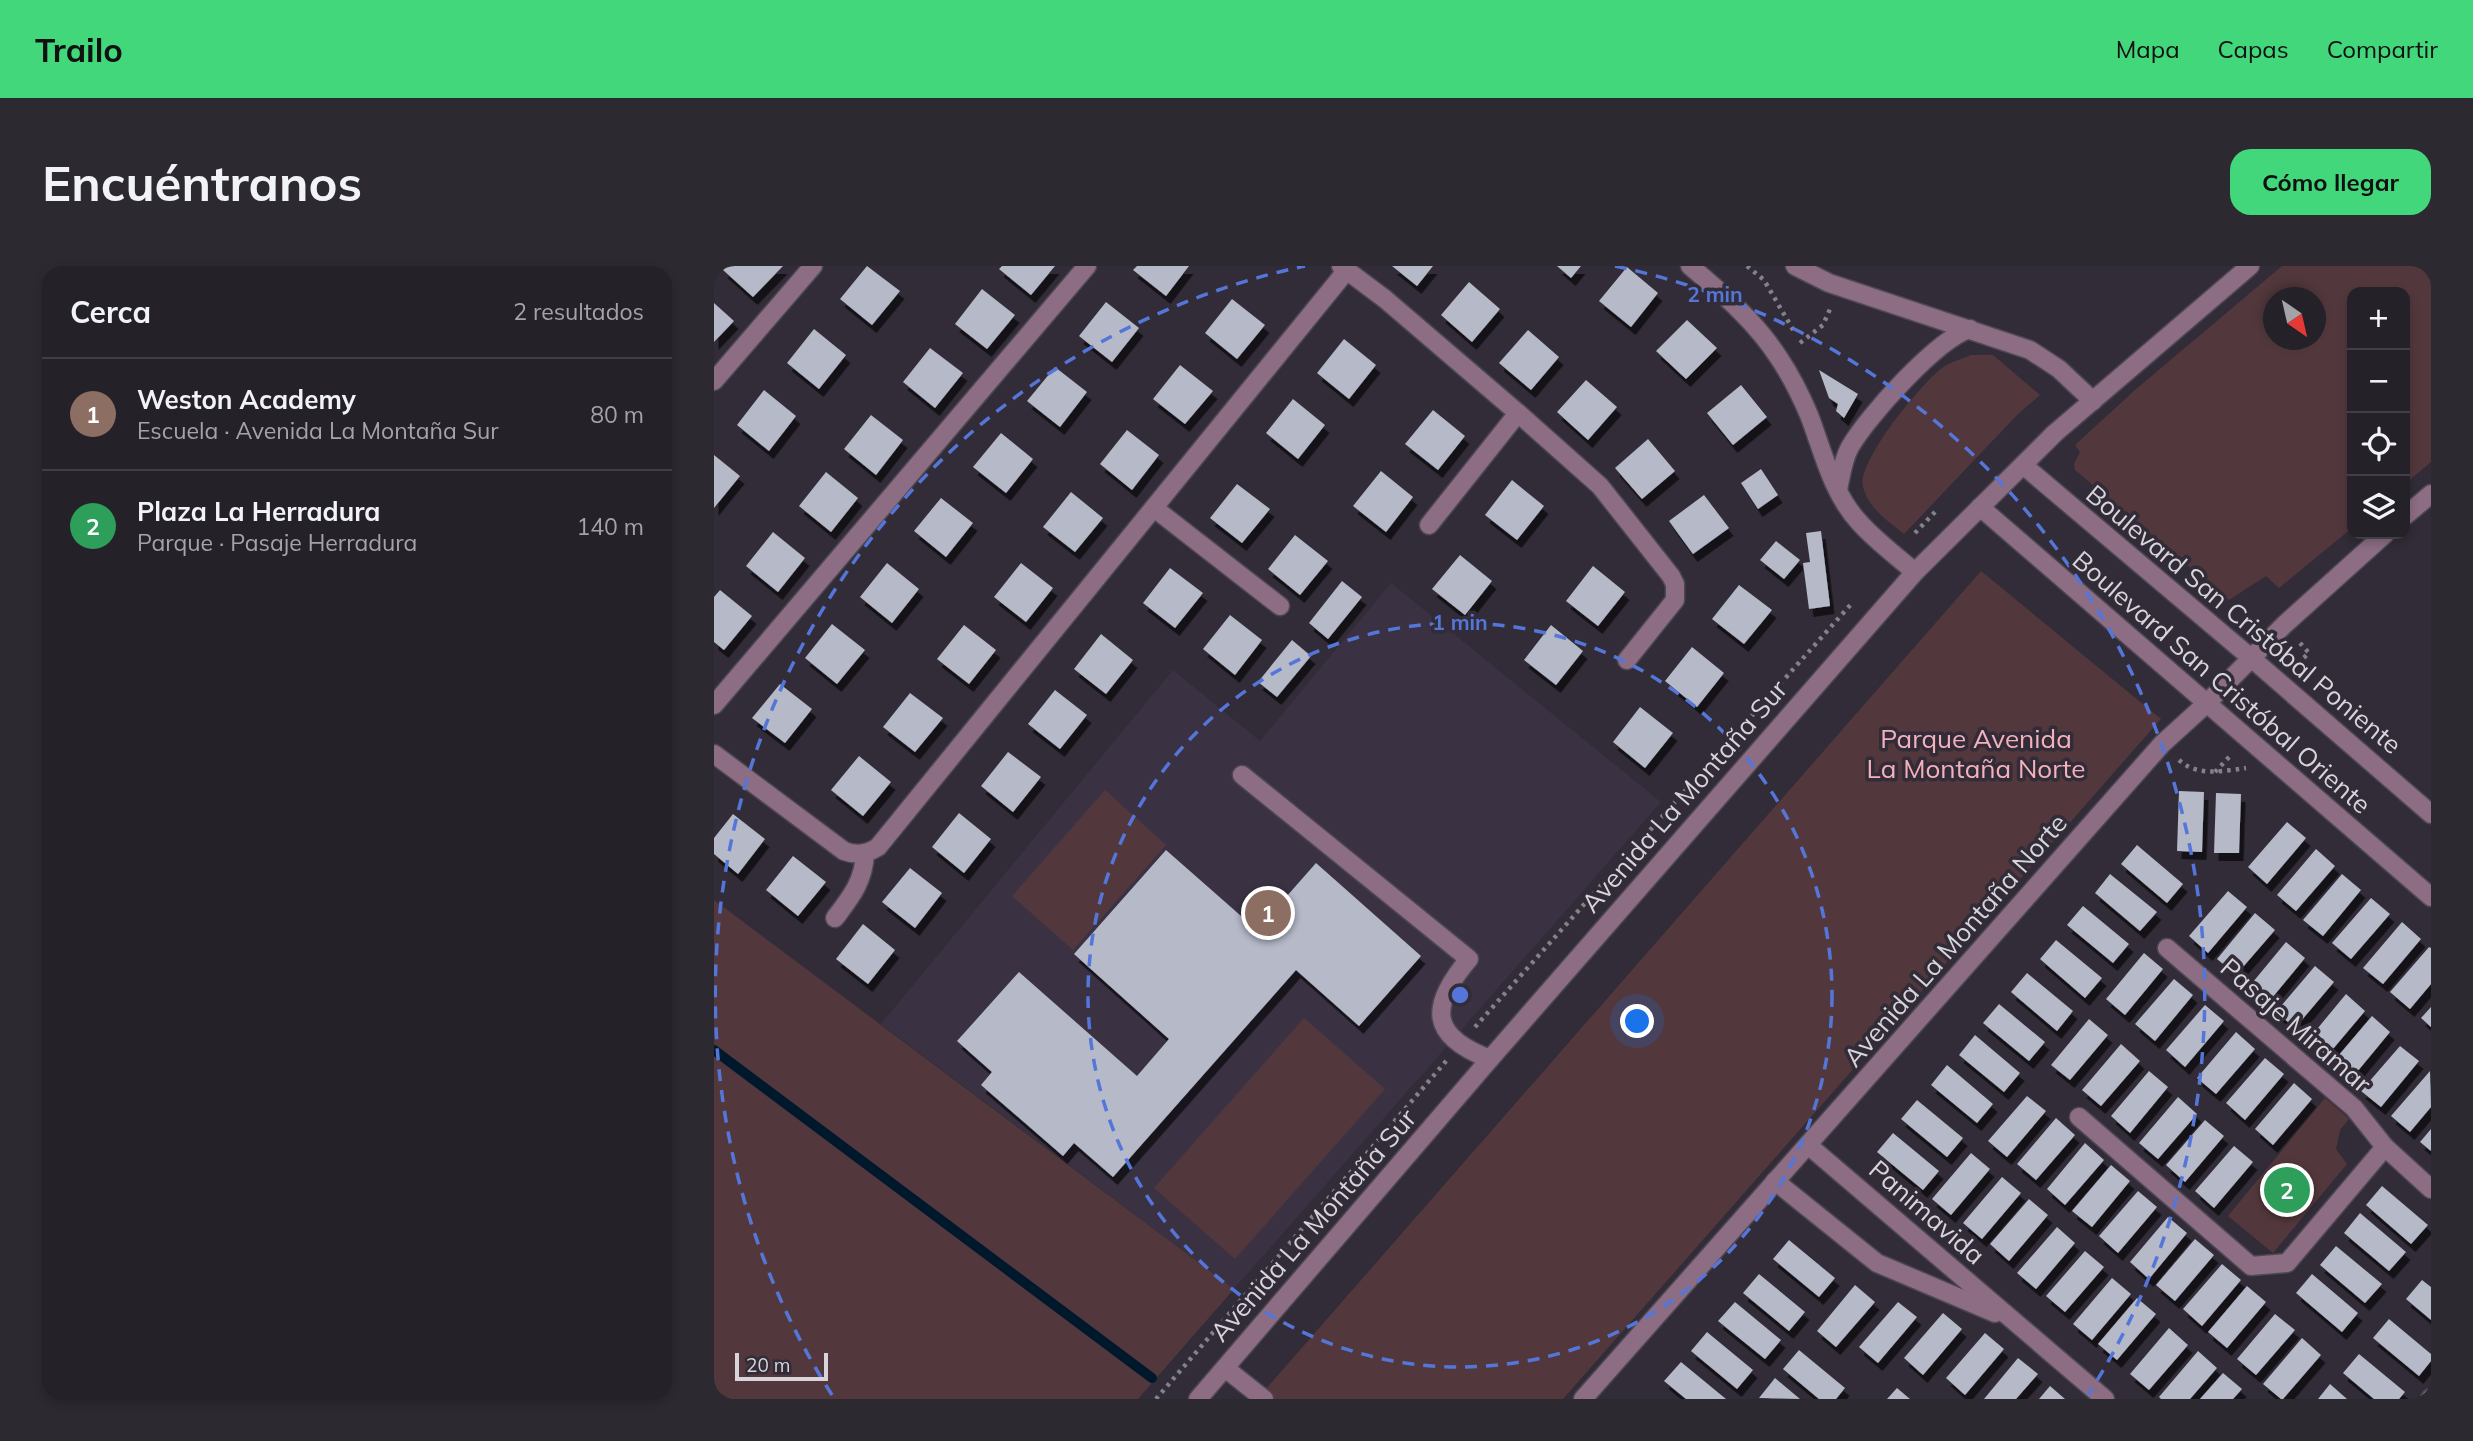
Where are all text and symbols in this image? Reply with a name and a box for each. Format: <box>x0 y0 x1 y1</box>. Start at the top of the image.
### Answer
text: Trailo <box>35 29 123 70</box>
text: Mapa <box>2116 34 2180 64</box>
text: Capas <box>2218 34 2289 64</box>
text: Compartir <box>2327 34 2438 64</box>
button: Cómo llegar <box>2230 149 2431 215</box>
text: Encuéntranos <box>42 152 362 213</box>
text: 2 min <box>1687 281 1743 307</box>
north arrow <box>2263 287 2326 350</box>
map controls <box>2347 287 2410 539</box>
button: + <box>2347 287 2410 350</box>
text: Cerca <box>70 293 151 331</box>
text: 2 resultados <box>513 297 644 326</box>
button: − <box>2347 350 2410 413</box>
text: Weston Academy <box>137 383 356 416</box>
text: 1 <box>86 400 100 429</box>
text: 80 m <box>590 400 644 429</box>
button: locate <box>2347 413 2410 476</box>
text: Escuela · Avenida La Montaña Sur <box>137 416 499 445</box>
button: layers <box>2347 476 2410 539</box>
street label: Boulevard San Cristóbal Poniente <box>2080 477 2408 761</box>
text: Plaza La Herradura <box>137 495 380 528</box>
text: 2 <box>86 512 100 541</box>
text: 140 m <box>576 512 644 541</box>
text: Parque · Pasaje Herradura <box>137 528 417 557</box>
street label: Boulevard San Cristóbal Oriente <box>2066 543 2378 821</box>
text: 1 min <box>1432 609 1488 635</box>
street label: Avenida La Montaña Sur <box>1574 672 1794 919</box>
park label: Parque Avenida La Montaña Norte <box>1867 722 2085 785</box>
street label: Avenida La Montaña Norte <box>1836 807 2074 1073</box>
pin: 1 <box>1245 887 1291 939</box>
street label: Pasaje Miramar <box>2214 951 2378 1100</box>
centre of rings <box>1448 983 1472 1007</box>
your location <box>1620 1004 1654 1038</box>
street label: Avenida La Montaña Sur <box>1203 1101 1423 1348</box>
street label: Panimavida <box>1862 1153 1992 1271</box>
pin: 2 <box>2264 1164 2310 1216</box>
scale bar <box>735 1350 828 1382</box>
text: 20 m <box>746 1353 790 1377</box>

